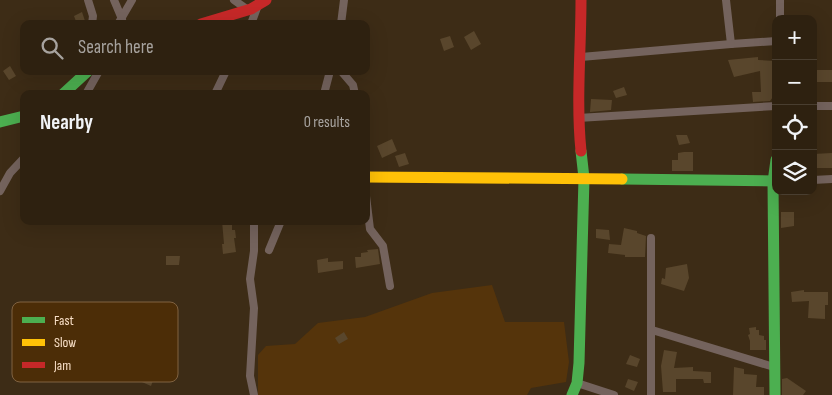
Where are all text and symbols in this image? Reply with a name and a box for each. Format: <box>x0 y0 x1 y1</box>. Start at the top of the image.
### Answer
map controls <box>772 15 817 195</box>
button: + <box>772 15 817 60</box>
search box <box>20 20 370 75</box>
icon: search <box>38 34 66 62</box>
text: Search here <box>78 36 154 59</box>
button: − <box>772 60 817 105</box>
button: locate <box>772 105 817 150</box>
text: Nearby <box>40 110 93 135</box>
text: 0 results <box>304 113 350 132</box>
button: layers <box>772 150 817 195</box>
legend <box>12 302 178 382</box>
text: Fast <box>54 312 74 329</box>
text: Slow <box>54 334 76 351</box>
text: Jam <box>53 357 71 374</box>

